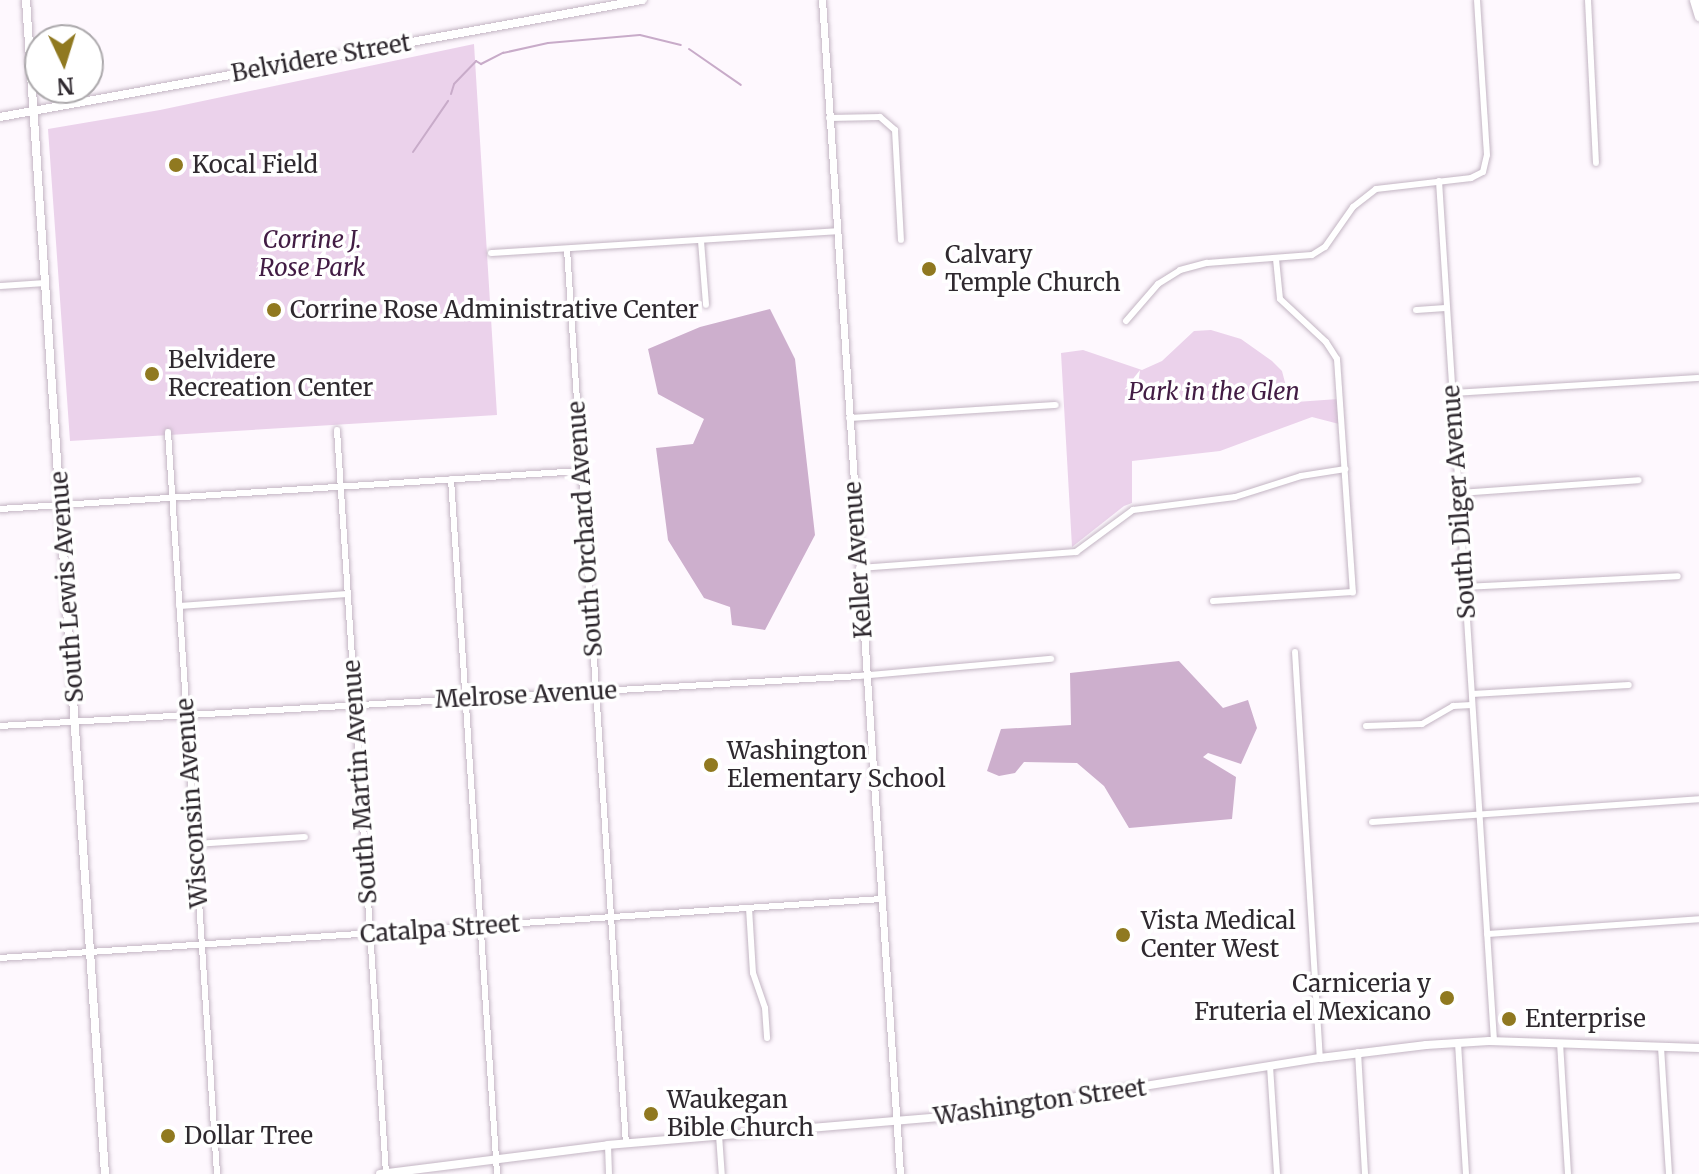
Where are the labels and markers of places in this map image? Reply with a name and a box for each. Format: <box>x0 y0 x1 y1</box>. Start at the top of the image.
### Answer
place label: Kocal Field <box>192 151 318 179</box>
marker: Kocal Field <box>167 156 185 174</box>
place label: Calvary Temple Church <box>945 241 1121 297</box>
marker: Calvary Temple Church <box>920 260 938 278</box>
place label: Corrine Rose Administrative Center <box>290 296 699 324</box>
marker: Corrine Rose Administrative Center <box>265 301 283 319</box>
place label: Belvidere Recreation Center <box>168 346 373 402</box>
marker: Belvidere Recreation Center <box>143 365 161 383</box>
place label: Washington Elementary School <box>727 737 946 793</box>
marker: Washington Elementary School <box>702 756 720 774</box>
place label: Vista Medical Center West <box>1141 907 1296 963</box>
marker: Vista Medical Center West <box>1112 924 1134 946</box>
place label: Carniceria y Fruteria el Mexicano <box>1194 970 1431 1026</box>
marker: Carniceria y Fruteria el Mexicano <box>1438 989 1456 1007</box>
place label: Enterprise <box>1525 1005 1646 1033</box>
marker: Enterprise <box>1500 1010 1518 1028</box>
place label: Waukegan Bible Church <box>667 1086 814 1142</box>
marker: Waukegan Bible Church <box>642 1105 660 1123</box>
place label: Dollar Tree <box>184 1122 313 1150</box>
marker: Dollar Tree <box>159 1127 177 1145</box>

